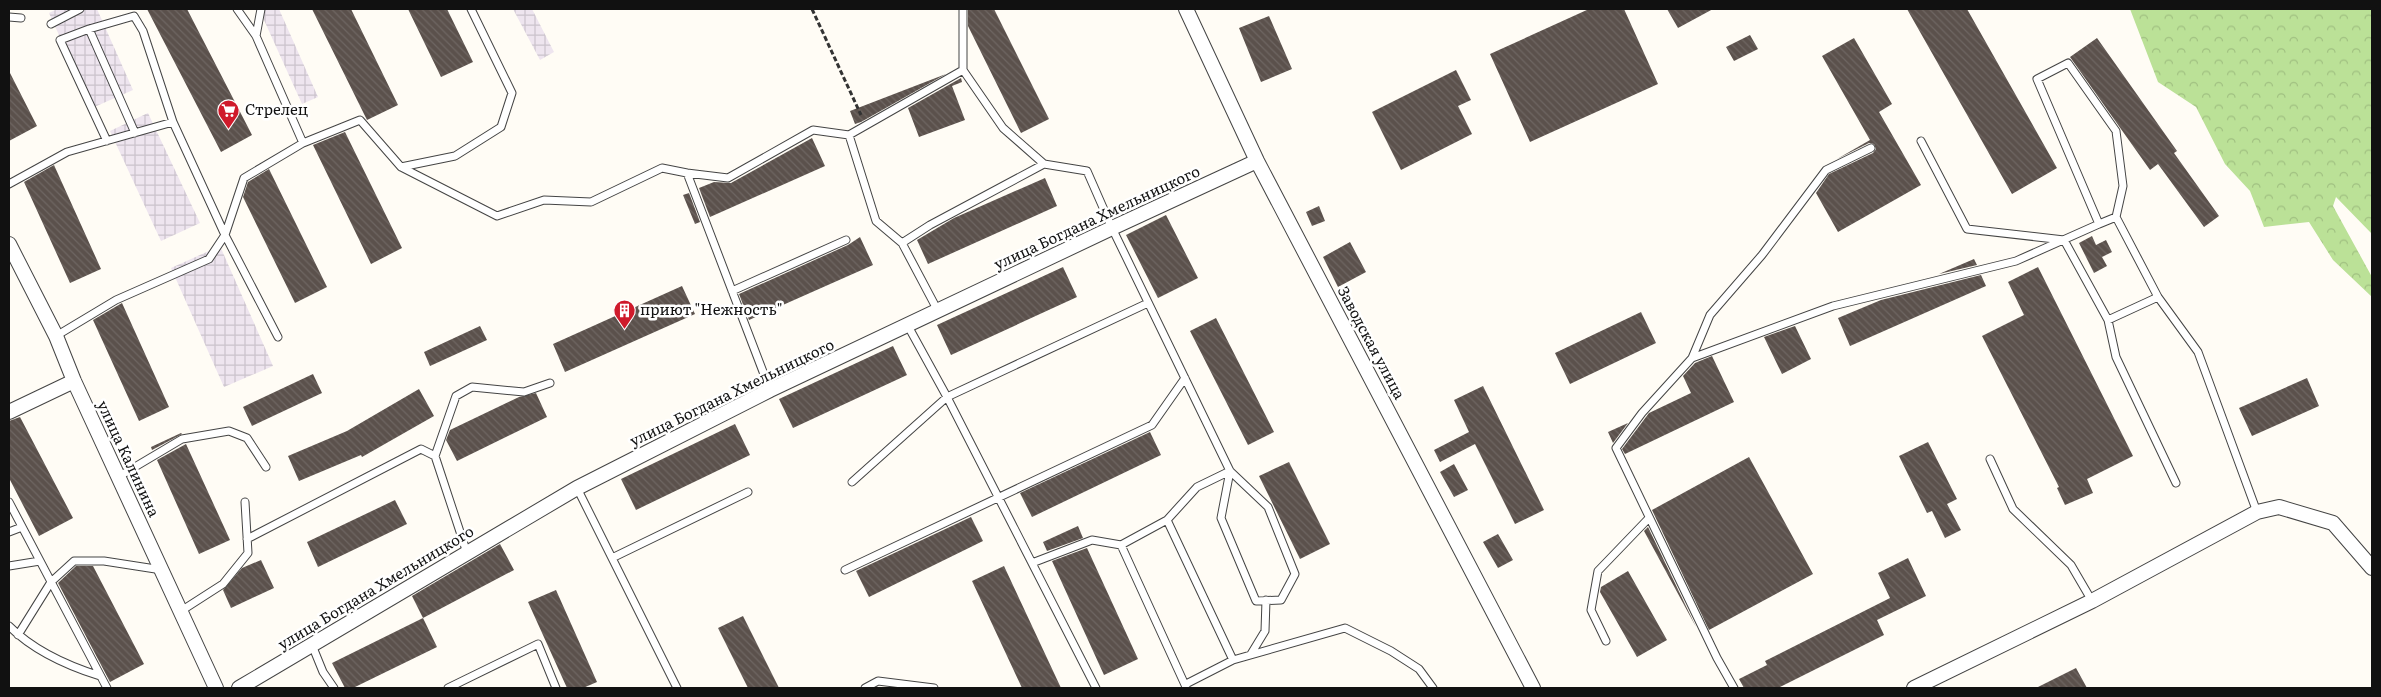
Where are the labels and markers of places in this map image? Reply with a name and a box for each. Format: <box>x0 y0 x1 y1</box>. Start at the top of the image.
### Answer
place label: Стрелец <box>245 97 308 120</box>
supermarket icon: Стрелец <box>217 98 241 129</box>
place label: приют "Нежность" <box>640 297 783 320</box>
building icon: приют "Нежность" <box>612 298 636 329</box>

